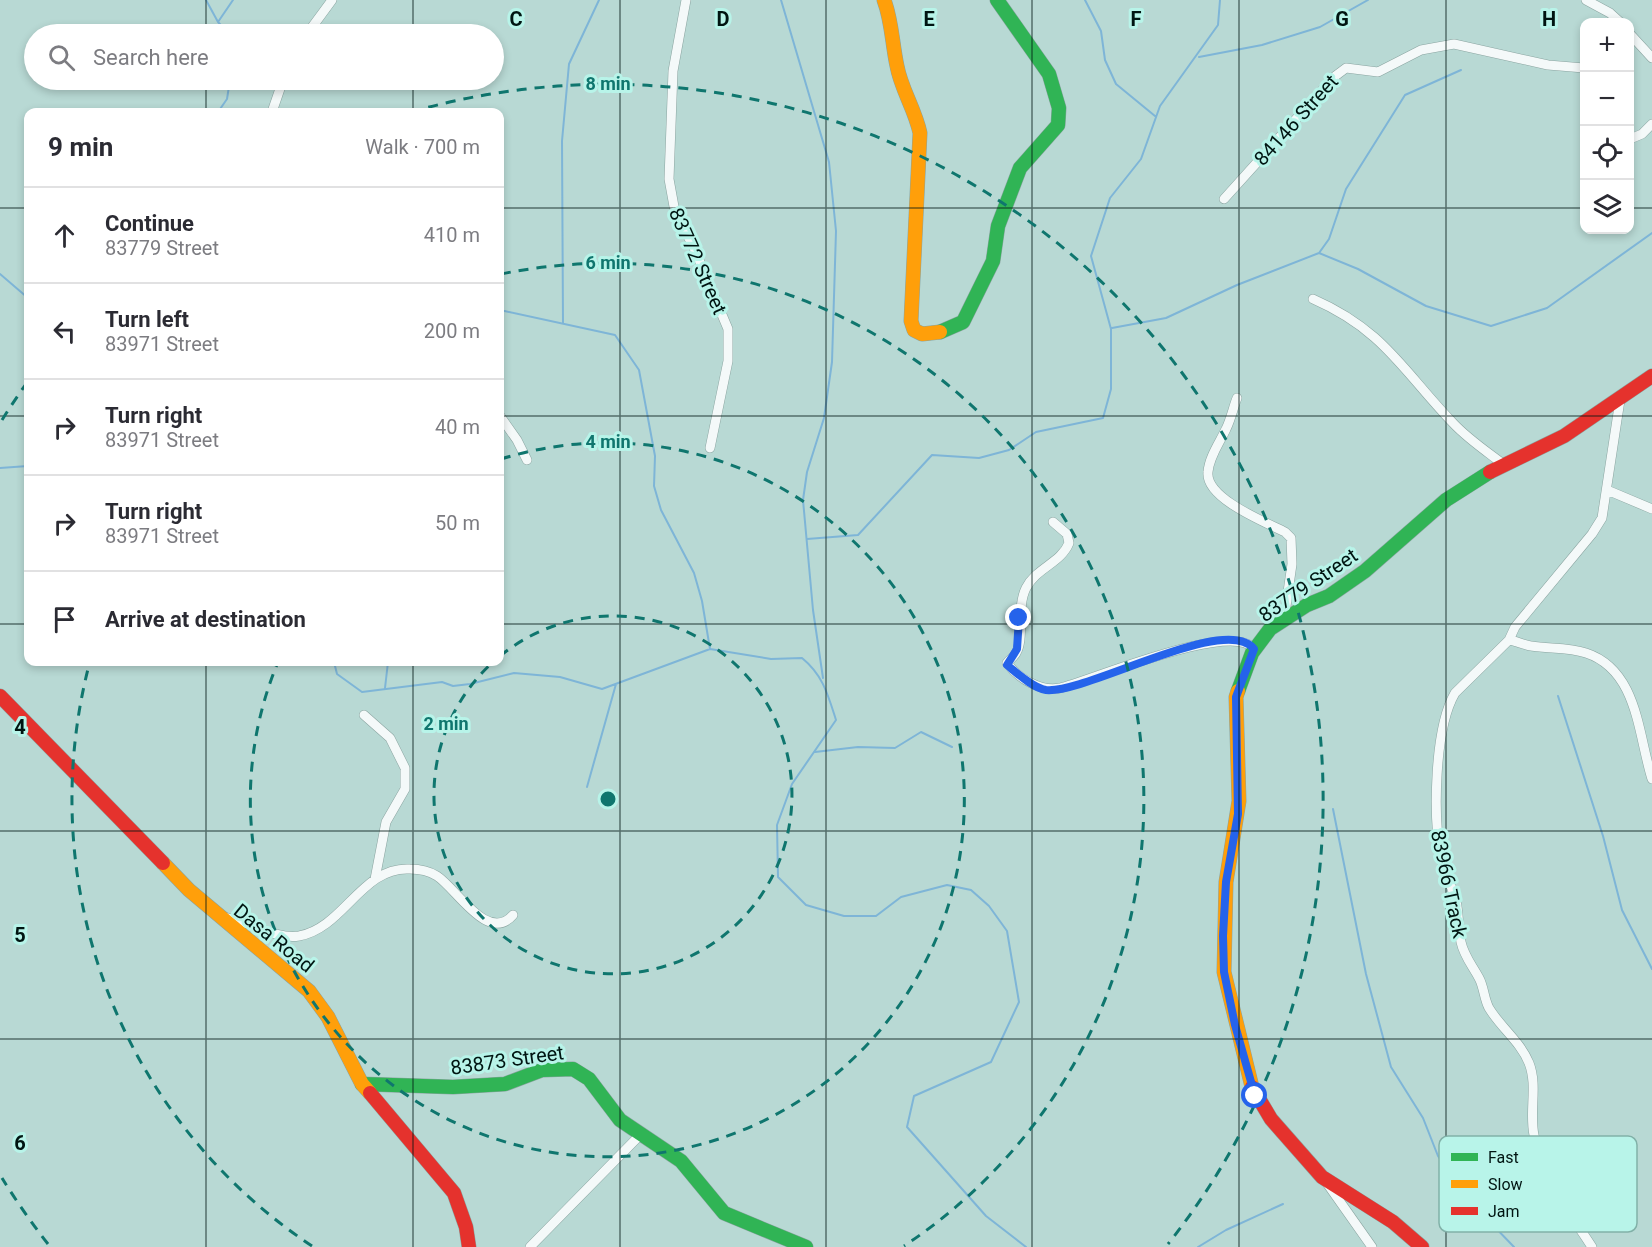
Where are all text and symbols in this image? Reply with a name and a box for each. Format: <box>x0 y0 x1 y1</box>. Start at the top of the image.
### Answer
text: C <box>509 7 523 31</box>
text: D <box>717 7 730 31</box>
text: E <box>923 7 935 31</box>
text: F <box>1131 7 1142 31</box>
text: G <box>1335 7 1349 31</box>
text: H <box>1542 7 1556 31</box>
map controls <box>1580 18 1634 234</box>
button: + <box>1580 18 1634 72</box>
search box <box>24 24 504 90</box>
icon: search <box>45 41 78 74</box>
text: Search here <box>93 45 209 70</box>
street label: 84146 Street <box>1249 70 1343 170</box>
button: − <box>1580 72 1634 126</box>
text: 8 min <box>585 73 631 94</box>
button: locate <box>1580 126 1634 180</box>
text: 9 min <box>48 132 113 162</box>
text: Walk · 700 m <box>365 135 480 159</box>
button: layers <box>1580 180 1634 234</box>
street label: 83772 Street <box>664 204 732 318</box>
text: Continue <box>105 211 194 236</box>
icon: ahead <box>48 219 81 252</box>
text: 410 m <box>424 223 480 247</box>
text: 83779 Street <box>105 236 219 260</box>
text: 6 min <box>585 252 631 273</box>
text: Turn left <box>105 307 189 332</box>
icon: left <box>48 315 81 348</box>
text: 200 m <box>424 319 480 343</box>
text: 83971 Street <box>105 332 219 356</box>
text: Turn right <box>105 403 202 428</box>
icon: right <box>48 411 81 444</box>
text: 40 m <box>435 415 480 439</box>
text: 83971 Street <box>105 428 219 452</box>
text: 4 min <box>585 431 631 452</box>
text: Turn right <box>105 499 202 524</box>
icon: right <box>48 507 81 540</box>
text: 50 m <box>435 511 480 535</box>
text: 83971 Street <box>105 524 219 548</box>
street label: 83779 Street <box>1254 543 1362 627</box>
icon: arrive <box>48 603 81 636</box>
route end <box>1005 604 1031 630</box>
text: Arrive at destination <box>105 607 306 632</box>
text: 2 min <box>423 713 469 734</box>
text: 4 <box>14 715 26 739</box>
centre of rings <box>598 789 618 809</box>
street label: 83966 Track <box>1426 828 1472 941</box>
street label: Dasa Road <box>229 898 319 978</box>
text: 5 <box>14 923 26 947</box>
street label: 83873 Street <box>449 1040 565 1080</box>
route start <box>1241 1082 1267 1108</box>
text: 6 <box>14 1131 26 1155</box>
legend <box>1439 1136 1637 1232</box>
text: Fast <box>1488 1148 1519 1167</box>
text: Slow <box>1488 1175 1523 1194</box>
text: Jam <box>1488 1202 1520 1221</box>

